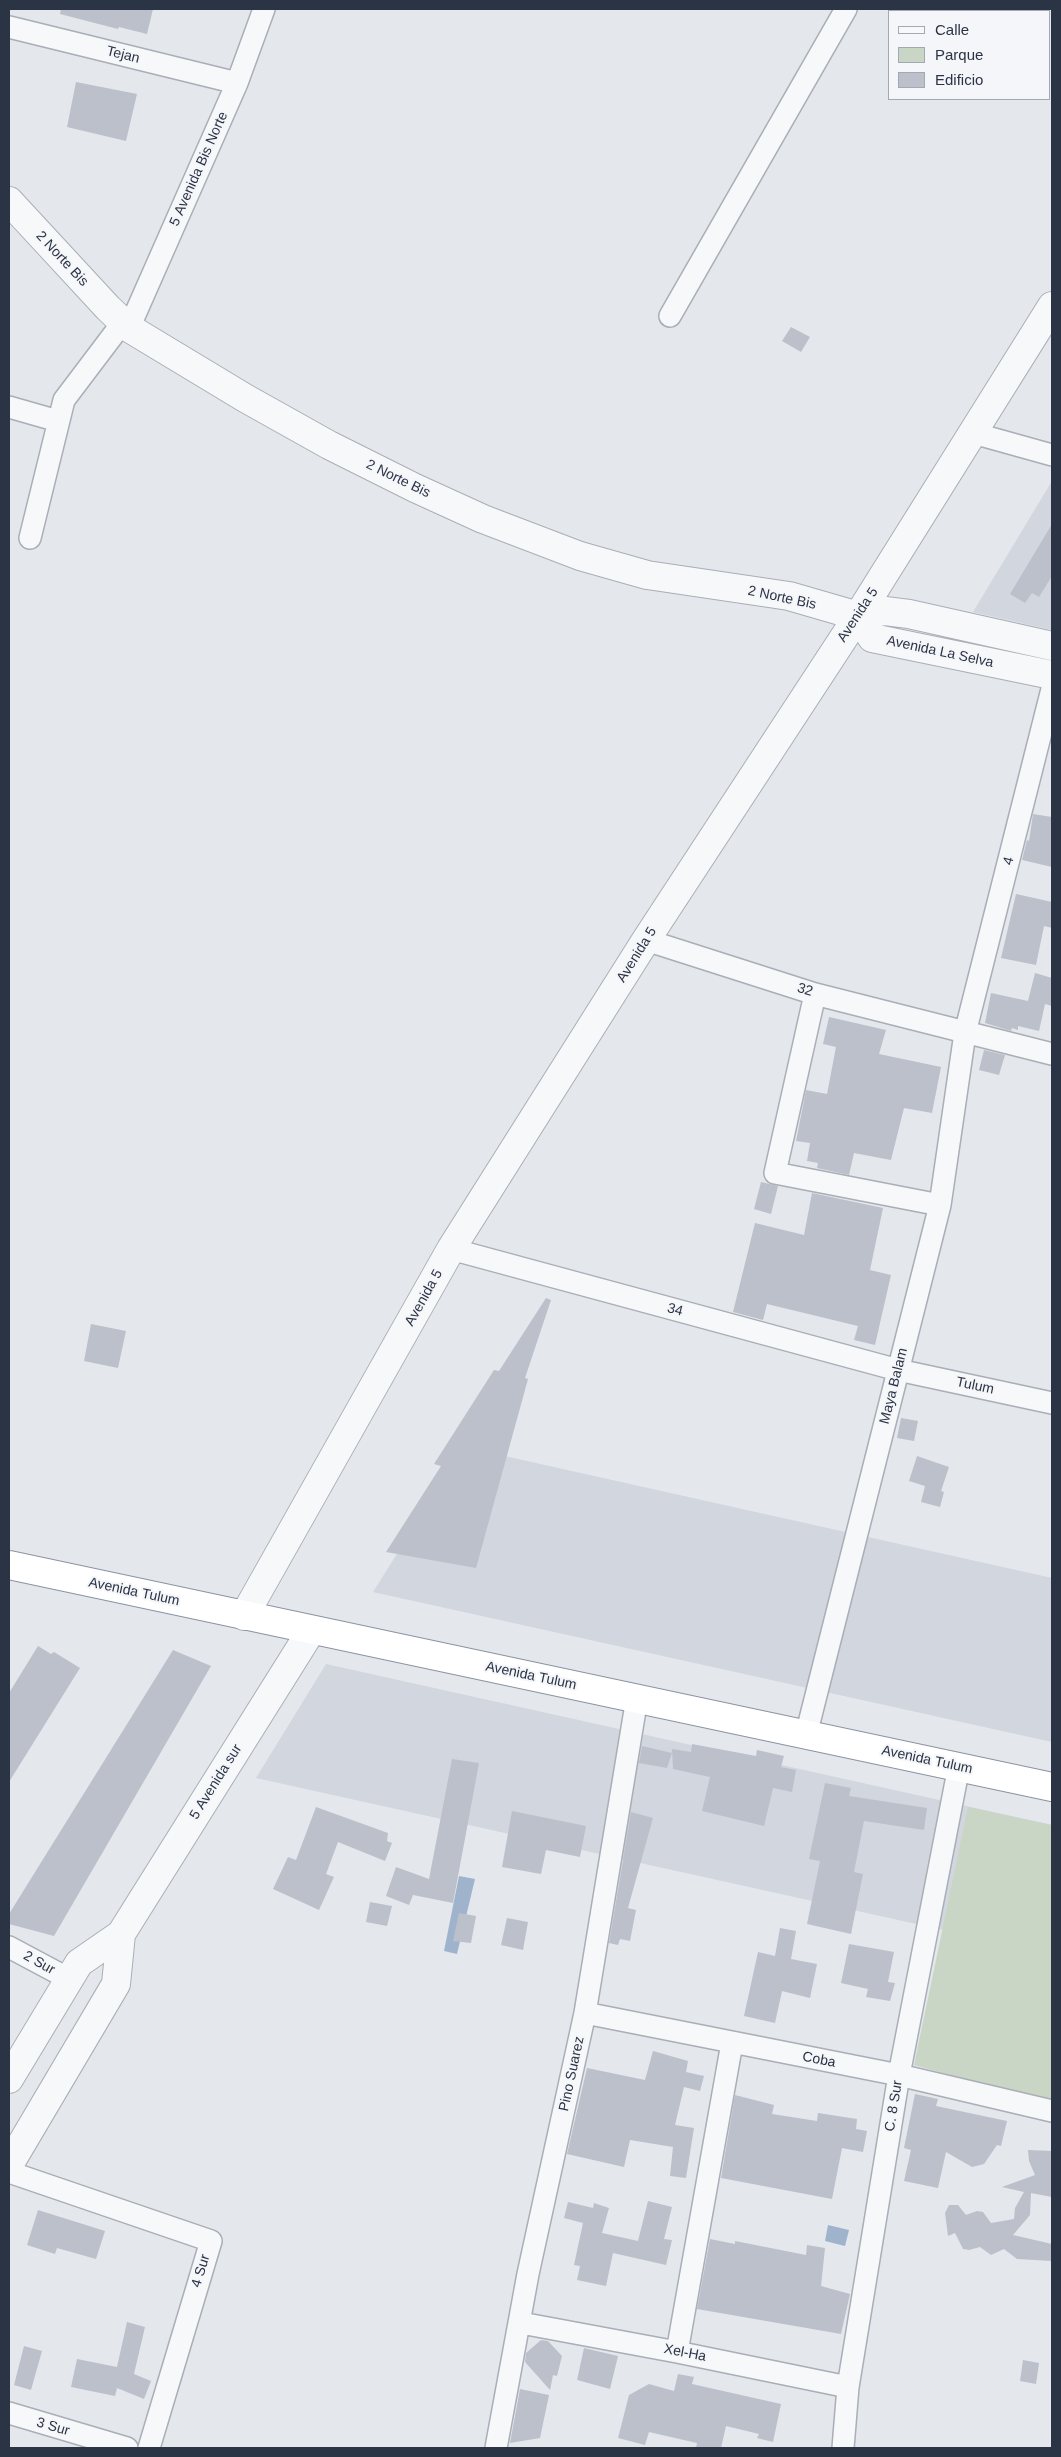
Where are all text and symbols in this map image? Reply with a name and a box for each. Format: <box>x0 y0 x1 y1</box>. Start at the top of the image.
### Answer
legend <box>888 10 1051 100</box>
text: Calle <box>935 21 969 38</box>
street label: Tejan <box>105 43 141 67</box>
text: Parque <box>935 46 983 63</box>
text: Edificio <box>935 71 983 88</box>
street label: 5 Avenida Bis Norte <box>166 109 232 229</box>
street label: 2 Norte Bis <box>32 228 92 290</box>
street label: 2 Norte Bis <box>363 456 433 502</box>
street label: 2 Norte Bis <box>746 583 818 613</box>
street label: Avenida 5 <box>834 584 882 646</box>
street label: Avenida La Selva <box>885 632 995 672</box>
street label: 4 <box>1000 855 1018 867</box>
street label: Avenida 5 <box>613 924 661 986</box>
street label: 32 <box>795 980 815 1000</box>
street label: Avenida 5 <box>402 1267 446 1329</box>
street label: 34 <box>665 1300 685 1320</box>
street label: Maya Balam <box>876 1346 912 1426</box>
street label: Tulum <box>954 1374 996 1398</box>
street label: Avenida Tulum <box>87 1574 181 1610</box>
street label: Avenida Tulum <box>484 1658 578 1694</box>
street label: 5 Avenida sur <box>186 1741 246 1823</box>
street label: Avenida Tulum <box>880 1742 974 1778</box>
street label: 2 Sur <box>20 1948 58 1978</box>
street label: Pino Suarez <box>556 2035 588 2113</box>
street label: Coba <box>801 2049 837 2071</box>
street label: C. 8 Sur <box>882 2079 906 2133</box>
street label: 4 Sur <box>188 2253 214 2289</box>
street label: Xel-Ha <box>662 2341 708 2365</box>
street label: 3 Sur <box>35 2414 71 2440</box>

